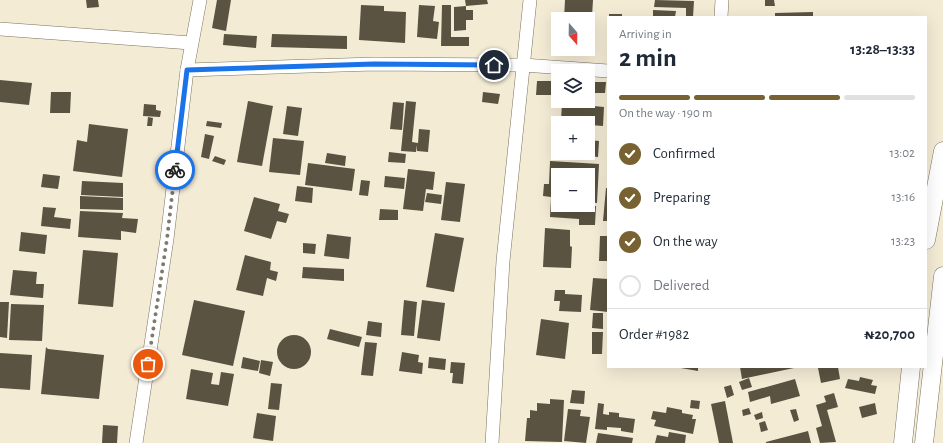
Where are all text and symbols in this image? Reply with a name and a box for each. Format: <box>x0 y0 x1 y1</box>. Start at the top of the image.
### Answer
north arrow <box>551 12 595 56</box>
map controls <box>551 12 595 212</box>
text: Arriving in <box>619 28 672 41</box>
text: 13:28–13:33 <box>850 42 915 57</box>
text: 2 min <box>619 45 677 71</box>
pin <box>477 48 511 82</box>
icon: home <box>483 54 505 76</box>
button: layers <box>551 64 595 108</box>
text: On the way · 190 m <box>619 107 712 120</box>
button: + <box>551 116 595 160</box>
icon: check <box>619 143 641 165</box>
text: Confirmed <box>653 146 715 161</box>
text: 13:02 <box>889 147 915 160</box>
courier <box>155 150 195 190</box>
icon: bike <box>164 159 186 181</box>
button: − <box>551 168 595 212</box>
icon: check <box>619 187 641 209</box>
text: Preparing <box>653 190 710 205</box>
text: 13:16 <box>892 191 915 204</box>
icon: check <box>619 231 641 253</box>
text: On the way <box>653 234 718 249</box>
text: 13:23 <box>891 235 915 248</box>
text: Delivered <box>653 278 710 293</box>
text: Order #1982 <box>619 327 689 342</box>
text: ₦20,700 <box>864 327 915 342</box>
pin <box>131 347 165 381</box>
icon: bag <box>137 353 159 375</box>

